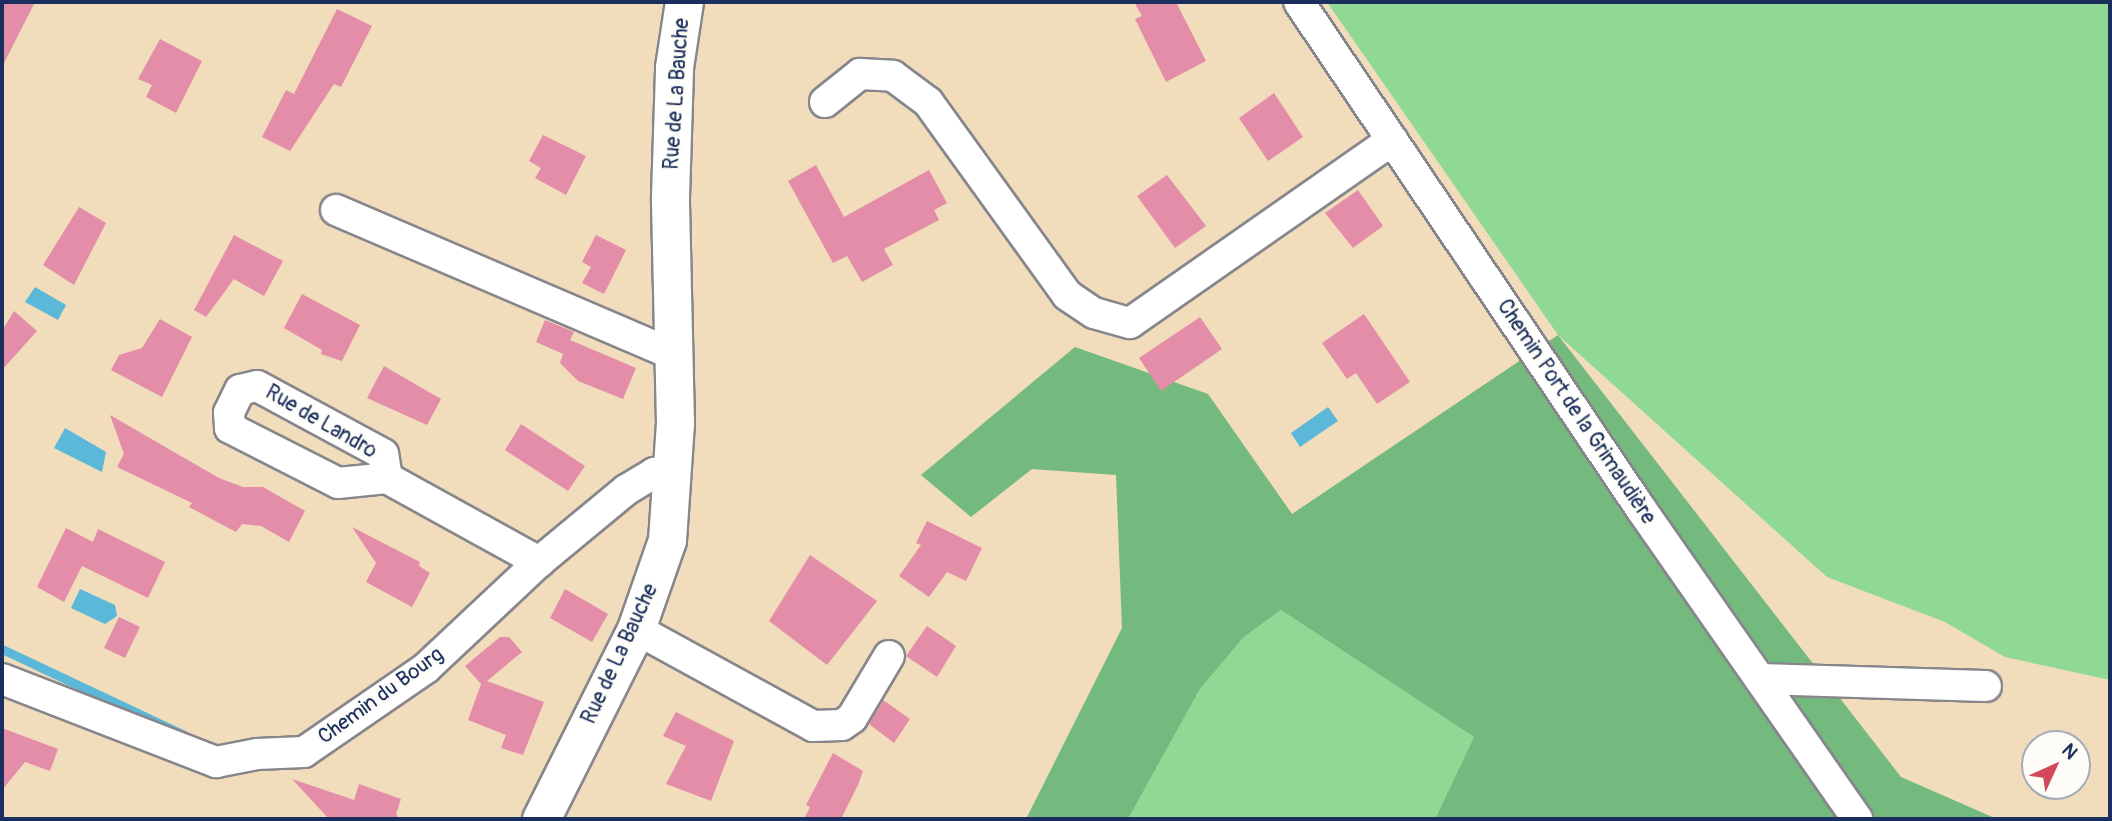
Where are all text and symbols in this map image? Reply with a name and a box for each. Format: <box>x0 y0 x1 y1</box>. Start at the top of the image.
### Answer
street label: Rue de La Bauche <box>659 17 695 171</box>
street label: Chemin Port de la Grimaudière <box>1491 295 1661 529</box>
street label: Rue de Landro <box>261 380 381 464</box>
street label: Rue de La Bauche <box>576 580 664 728</box>
street label: Chemin du Bourg <box>313 642 449 750</box>
north arrow <box>2021 730 2091 800</box>
text: N <box>2056 739 2082 765</box>

